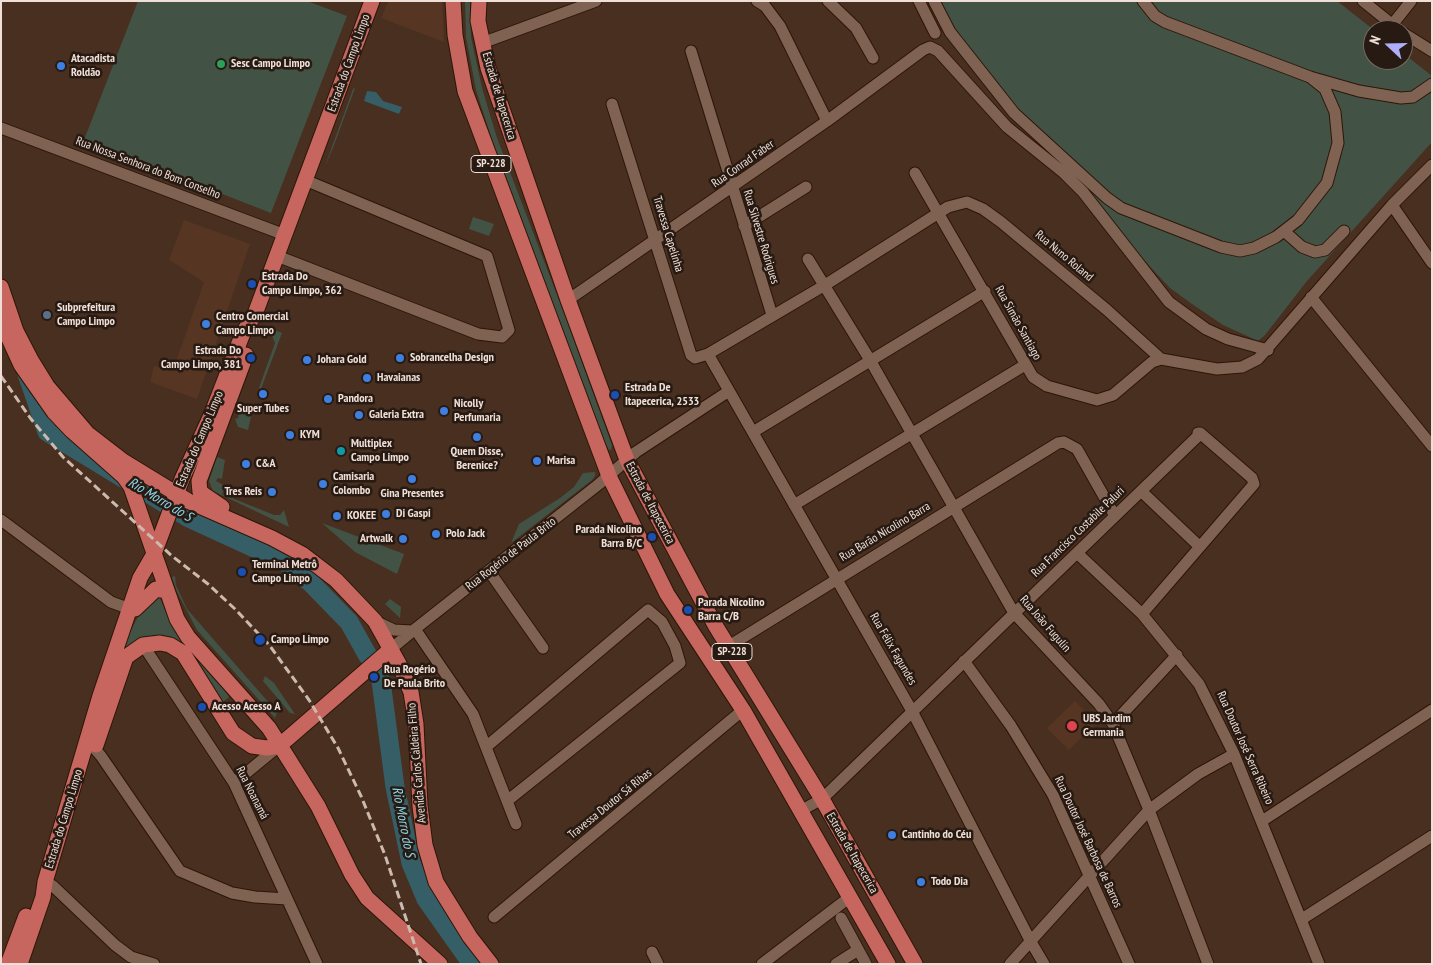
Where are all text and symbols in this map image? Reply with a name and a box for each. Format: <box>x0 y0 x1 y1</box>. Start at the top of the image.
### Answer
street label: Estrada do Campo Limpo <box>325 12 373 114</box>
north arrow <box>1363 20 1413 70</box>
text: N <box>1365 33 1385 47</box>
street label: Estrada de Itapecerica <box>479 50 519 142</box>
place label: Atacadista Roldão <box>71 52 115 80</box>
place label: Sesc Campo Limpo <box>231 57 310 71</box>
marker: Sesc Campo Limpo <box>215 58 227 70</box>
marker: Atacadista Roldão <box>55 60 67 72</box>
street label: Rua Nossa Senhora do Bom Conselho <box>74 134 222 202</box>
street label: Rua Conrad Faber <box>709 137 777 191</box>
road number: SP-228 <box>471 156 511 172</box>
street label: Rua Silvestre Rodrigues <box>740 188 782 286</box>
street label: Travessa Capelinha <box>650 194 686 274</box>
street label: Rua Nuno Roland <box>1032 228 1096 284</box>
place label: Estrada Do Campo Limpo, 362 <box>262 270 342 298</box>
marker: Estrada Do Campo Limpo, 362 <box>246 278 258 290</box>
street label: Rua Simão Santiago <box>992 283 1044 363</box>
place label: Subprefeitura Campo Limpo <box>57 301 115 329</box>
marker: Subprefeitura Campo Limpo <box>41 309 53 321</box>
place label: Centro Comercial Campo Limpo <box>216 310 288 338</box>
marker: Centro Comercial Campo Limpo <box>200 318 212 330</box>
place label: Estrada Do Campo Limpo, 381 <box>161 344 241 372</box>
place label: Sobrancelha Design <box>410 351 494 365</box>
marker: Estrada Do Campo Limpo, 381 <box>245 352 257 364</box>
marker: Sobrancelha Design <box>394 352 406 364</box>
place label: Johara Gold <box>317 353 367 367</box>
marker: Johara Gold <box>301 354 313 366</box>
place label: Havaianas <box>377 371 420 385</box>
marker: Havaianas <box>361 372 373 384</box>
place label: Estrada De Itapecerica, 2533 <box>625 381 699 409</box>
marker: Super Tubes <box>257 388 269 400</box>
street label: Estrada do Campo Limpo <box>173 389 227 489</box>
marker: Estrada De Itapecerica, 2533 <box>609 389 621 401</box>
place label: Pandora <box>338 392 373 406</box>
marker: Pandora <box>322 393 334 405</box>
place label: Nicolly Perfumaria <box>454 397 501 425</box>
place label: Super Tubes <box>237 402 289 416</box>
marker: Nicolly Perfumaria <box>438 405 450 417</box>
place label: Galeria Extra <box>369 408 424 422</box>
marker: Galeria Extra <box>353 409 365 421</box>
place label: KYM <box>300 428 320 442</box>
marker: KYM <box>284 429 296 441</box>
marker: Quem Disse, Berenice? <box>471 431 483 443</box>
place label: Multiplex Campo Limpo <box>351 437 409 465</box>
marker: Multiplex Campo Limpo <box>335 445 347 457</box>
place label: Quem Disse, Berenice? <box>451 445 503 473</box>
place label: Marisa <box>547 454 575 468</box>
marker: Marisa <box>531 455 543 467</box>
place label: C&A <box>256 457 276 471</box>
marker: C&A <box>240 458 252 470</box>
street label: Estrada de Itapecerica <box>622 460 678 546</box>
place label: Camisaria Colombo <box>333 470 374 498</box>
marker: Gina Presentes <box>406 473 418 485</box>
water label: Rio Morro do S <box>125 474 195 526</box>
marker: Camisaria Colombo <box>317 478 329 490</box>
street label: Rua Francisco Costabile Paluri <box>1028 484 1128 580</box>
place label: Tres Reis <box>224 485 262 499</box>
marker: Tres Reis <box>266 486 278 498</box>
place label: Gina Presentes <box>380 487 444 501</box>
street label: Rua Barão Nicolino Barra <box>837 499 933 565</box>
place label: Di Gaspi <box>396 507 431 521</box>
marker: Di Gaspi <box>380 508 392 520</box>
place label: KOKEE <box>347 509 376 523</box>
marker: KOKEE <box>331 510 343 522</box>
street label: Rua Rogério de Paula Brito <box>463 514 559 594</box>
place label: Parada Nicolino Barra B/C <box>575 523 642 551</box>
place label: Polo Jack <box>446 527 485 541</box>
marker: Polo Jack <box>430 528 442 540</box>
marker: Parada Nicolino Barra B/C <box>646 531 658 543</box>
place label: Artwalk <box>360 532 393 546</box>
marker: Artwalk <box>397 533 409 545</box>
place label: Terminal Metrô Campo Limpo <box>252 558 317 586</box>
marker: Terminal Metrô Campo Limpo <box>236 566 248 578</box>
street label: Rua João Fugulin <box>1017 593 1073 655</box>
place label: Parada Nicolino Barra C/B <box>698 596 765 624</box>
marker: Parada Nicolino Barra C/B <box>682 604 694 616</box>
street label: Rua Félix Fagundes <box>867 610 919 688</box>
marker: Campo Limpo <box>253 633 267 647</box>
place label: Campo Limpo <box>271 633 329 647</box>
road number: SP-228 <box>712 644 752 660</box>
place label: Rua Rogério De Paula Brito <box>384 663 445 691</box>
marker: Rua Rogério De Paula Brito <box>368 671 380 683</box>
street label: Rua Doutor José Serra Ribeiro <box>1214 689 1276 807</box>
place label: Acesso Acesso A <box>212 700 280 714</box>
marker: Acesso Acesso A <box>196 701 208 713</box>
street label: Avenida Carlos Caldeira Filho <box>405 702 429 824</box>
place label: UBS Jardim Germania <box>1083 712 1131 740</box>
marker: UBS Jardim Germania <box>1065 719 1079 733</box>
street label: Rua Noanamá <box>233 764 271 822</box>
street label: Travessa Doutor Sá Ribas <box>565 766 655 842</box>
street label: Estrada do Campo Limpo <box>42 768 86 870</box>
street label: Rua Doutor José Barbosa de Barros <box>1051 774 1125 910</box>
water label: Rio Morro do S <box>388 785 418 859</box>
street label: Estrada de Itapecerica <box>823 810 881 896</box>
place label: Cantinho do Céu <box>902 828 971 842</box>
marker: Cantinho do Céu <box>886 829 898 841</box>
place label: Todo Dia <box>931 875 968 889</box>
marker: Todo Dia <box>915 876 927 888</box>

